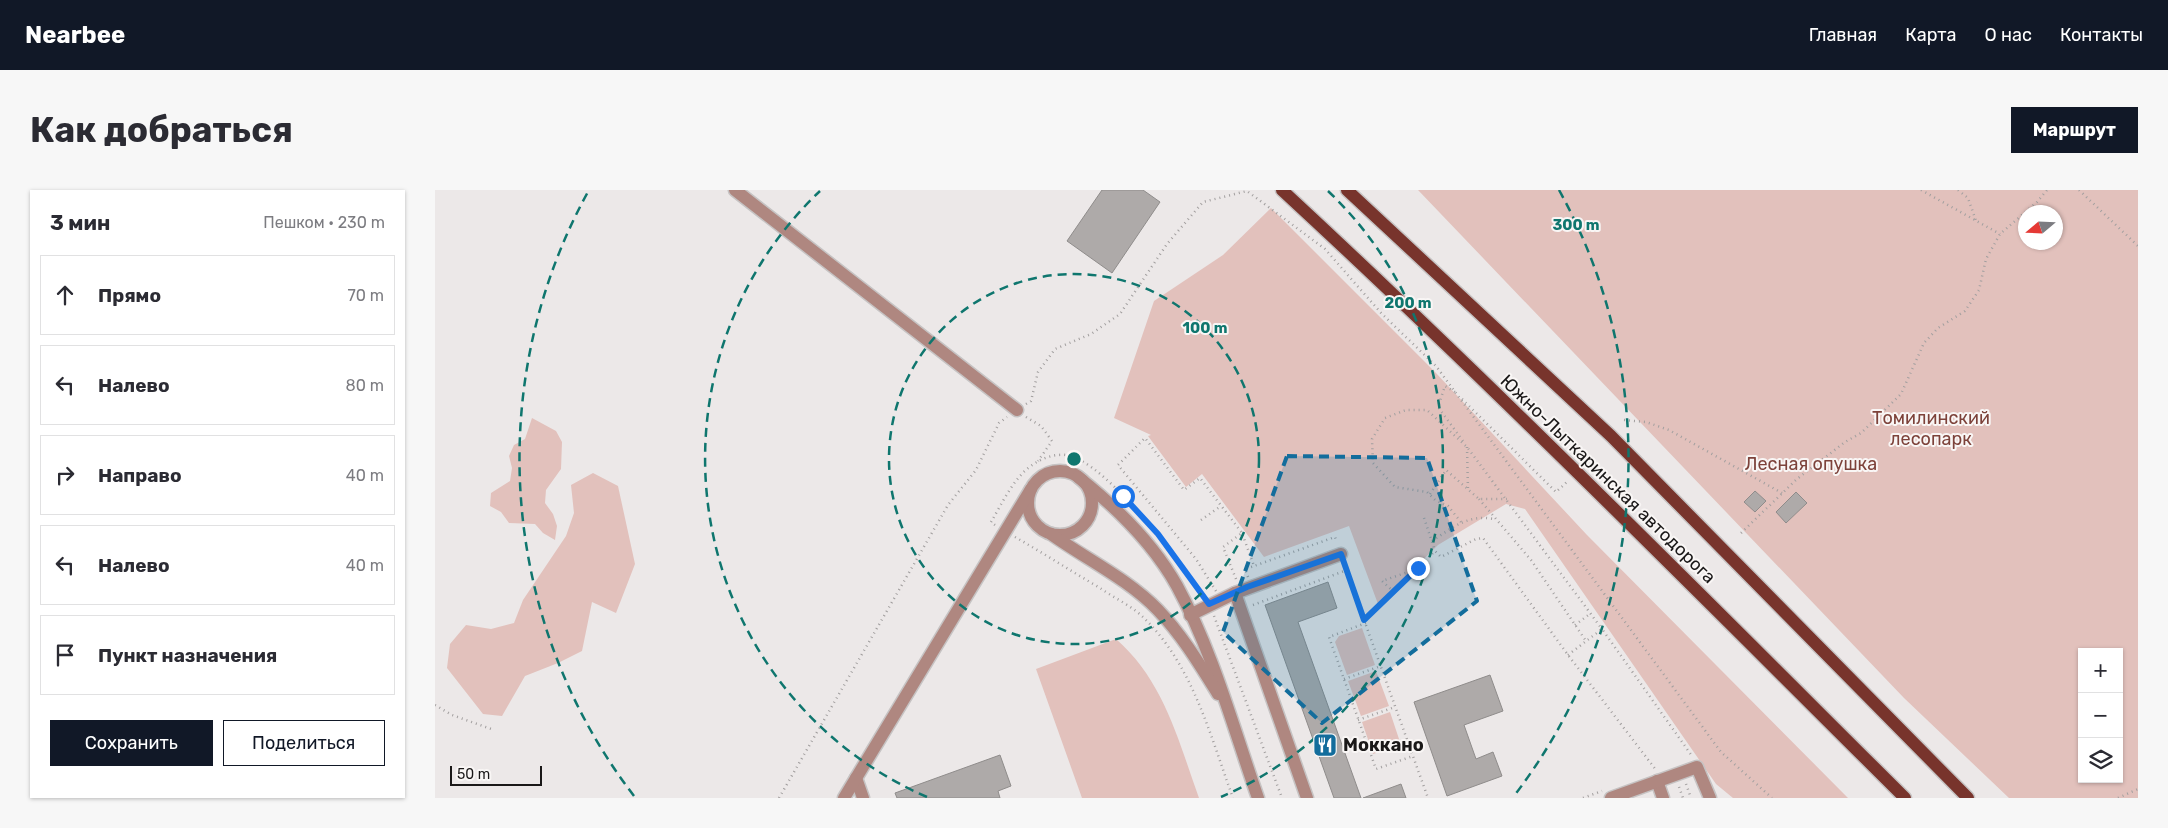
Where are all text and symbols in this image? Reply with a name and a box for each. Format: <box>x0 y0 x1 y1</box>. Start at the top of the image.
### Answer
text: Nearbee <box>25 21 125 49</box>
text: Главная <box>1809 24 1877 46</box>
text: Карта <box>1905 24 1957 46</box>
text: О нас <box>1985 24 2032 46</box>
text: Контакты <box>2060 24 2143 46</box>
button: Маршрут <box>2011 107 2138 153</box>
text: Как добраться <box>30 109 293 151</box>
north arrow <box>2018 205 2063 250</box>
text: 3 мин <box>50 210 110 235</box>
text: Пешком · 230 m <box>263 213 385 232</box>
text: 300 m <box>1552 216 1600 234</box>
icon: ahead <box>51 281 79 309</box>
text: Прямо <box>98 284 161 307</box>
text: 70 m <box>347 286 384 305</box>
text: 200 m <box>1384 294 1432 312</box>
text: 100 m <box>1183 319 1227 337</box>
street label: Южно-Лыткаринская автодорога <box>1496 370 1720 588</box>
icon: left <box>51 371 79 399</box>
text: Налево <box>98 374 170 397</box>
text: 80 m <box>346 376 384 395</box>
park label: Томилинский лесопарк <box>1872 407 1990 450</box>
centre of rings <box>1065 450 1083 468</box>
park label: Лесная опушка <box>1745 453 1877 475</box>
icon: right <box>51 461 79 489</box>
text: Направо <box>98 464 182 487</box>
text: 40 m <box>346 466 384 485</box>
route start <box>1112 485 1135 508</box>
icon: left <box>51 551 79 579</box>
text: Налево <box>98 554 170 577</box>
text: 40 m <box>346 556 384 575</box>
route end <box>1407 557 1430 580</box>
icon: arrive <box>51 641 79 669</box>
text: Пункт назначения <box>98 644 277 667</box>
map controls <box>2078 648 2123 783</box>
button: + <box>2078 648 2123 693</box>
button: − <box>2078 693 2123 738</box>
button: Сохранить <box>50 720 213 766</box>
button: Поделиться <box>223 720 385 766</box>
restaurant icon: Моккано <box>1312 732 1338 758</box>
place label: Моккано <box>1343 734 1424 756</box>
button: layers <box>2078 738 2123 783</box>
scale bar <box>450 763 543 786</box>
text: 50 m <box>457 766 490 783</box>

